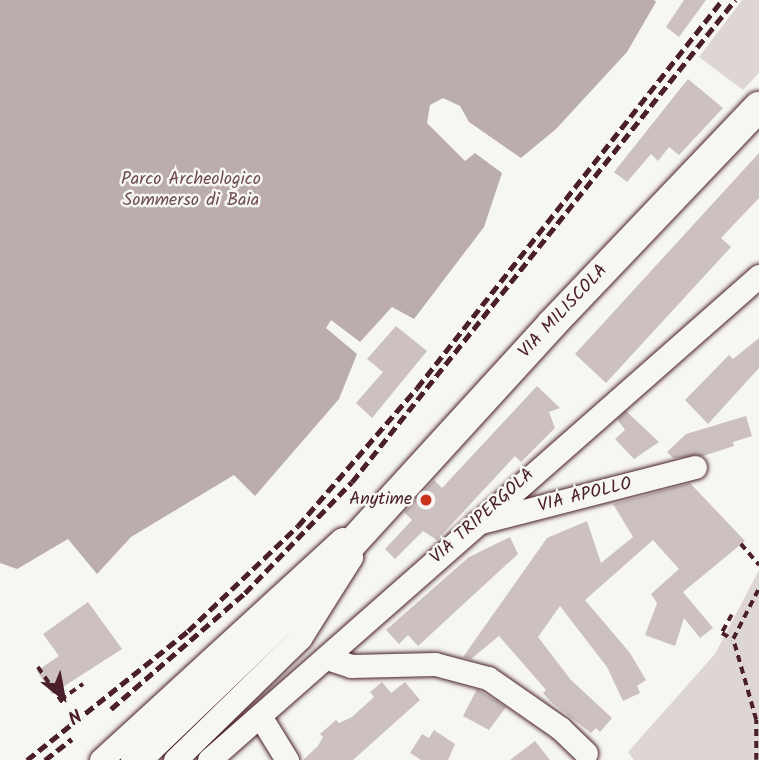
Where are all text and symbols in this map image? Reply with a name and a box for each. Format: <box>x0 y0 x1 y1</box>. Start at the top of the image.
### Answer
park label: Parco Archeologico Sommerso di Baia <box>121 170 261 212</box>
street label: VIA MILISCOLA <box>515 261 613 363</box>
street label: VIA TRIPERGOLA <box>426 465 540 569</box>
street label: VIA APOLLO <box>536 474 634 518</box>
place label: Anytime <box>349 489 412 511</box>
marker: Anytime <box>418 492 434 508</box>
north arrow <box>28 662 98 732</box>
text: N <box>61 699 87 731</box>

